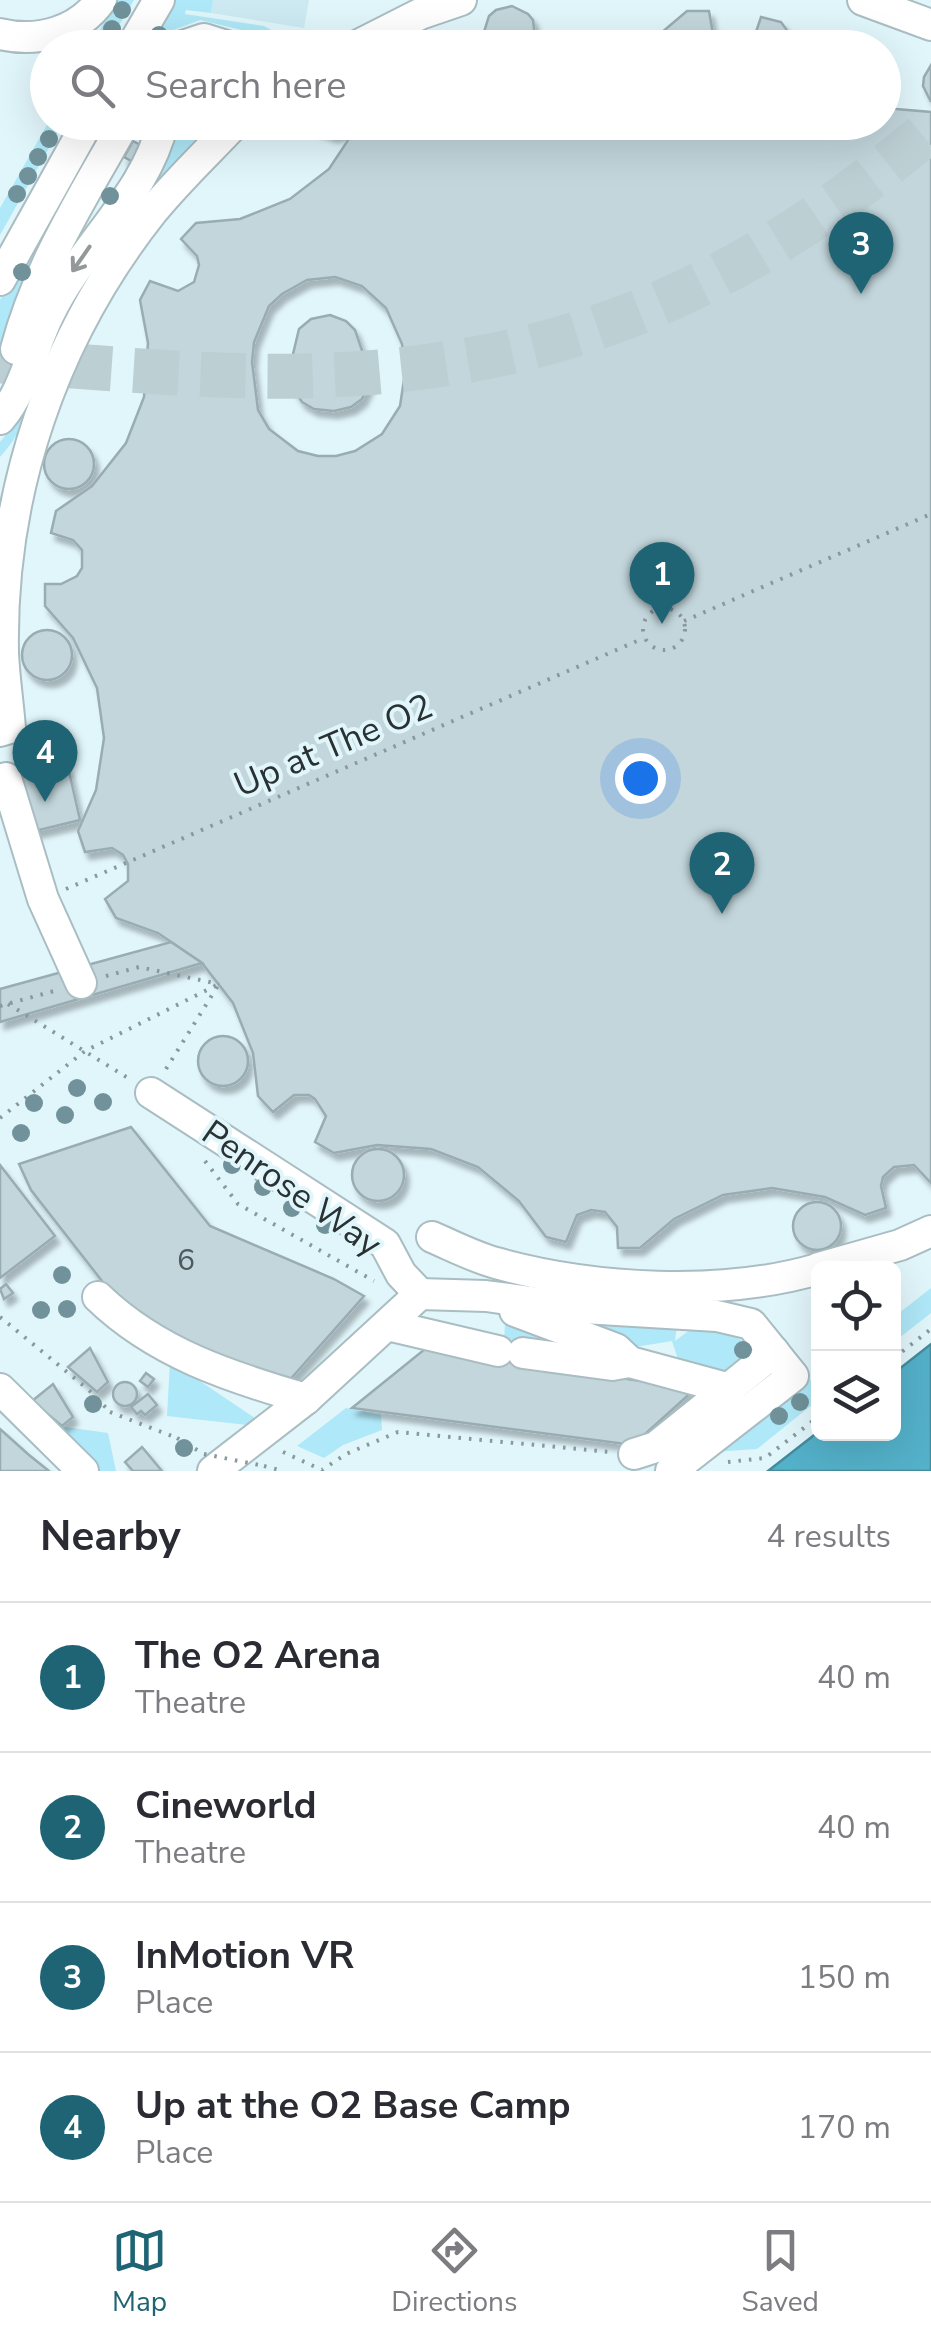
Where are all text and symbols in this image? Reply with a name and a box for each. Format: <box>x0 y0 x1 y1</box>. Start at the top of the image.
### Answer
search box <box>30 30 901 140</box>
icon: search <box>65 58 120 113</box>
text: Search here <box>145 60 346 111</box>
pin: 3 <box>828 212 894 294</box>
one-way arrow <box>71 244 92 272</box>
pin: 1 <box>630 542 694 624</box>
street label: Up at The O2 <box>227 683 440 808</box>
pin: 4 <box>12 720 78 802</box>
your location <box>615 753 666 804</box>
pin: 2 <box>690 832 754 914</box>
street label: Penrose Way <box>193 1109 391 1268</box>
house number: 6 <box>177 1240 195 1281</box>
map controls <box>811 1261 901 1441</box>
button: locate <box>811 1261 901 1351</box>
button: layers <box>811 1351 901 1441</box>
text: Nearby <box>40 1508 181 1565</box>
text: 4 results <box>766 1515 891 1558</box>
text: The O2 Arena <box>135 1630 381 1681</box>
text: 1 <box>63 1656 82 1699</box>
text: 40 m <box>817 1656 891 1699</box>
text: Theatre <box>135 1681 246 1724</box>
text: Cineworld <box>135 1780 317 1831</box>
text: 2 <box>63 1806 82 1849</box>
text: 40 m <box>817 1806 891 1849</box>
text: Theatre <box>135 1831 246 1874</box>
text: InMotion VR <box>135 1930 354 1981</box>
text: 3 <box>63 1956 82 1999</box>
text: 150 m <box>798 1956 891 1999</box>
text: Place <box>135 1981 213 2024</box>
text: Up at the O2 Base Camp <box>135 2080 571 2131</box>
text: 4 <box>63 2106 82 2149</box>
text: 170 m <box>798 2106 891 2149</box>
text: Place <box>135 2131 213 2174</box>
tab: Map <box>112 2223 167 2321</box>
tab: Directions <box>391 2223 517 2321</box>
tab: Saved <box>742 2223 819 2321</box>

